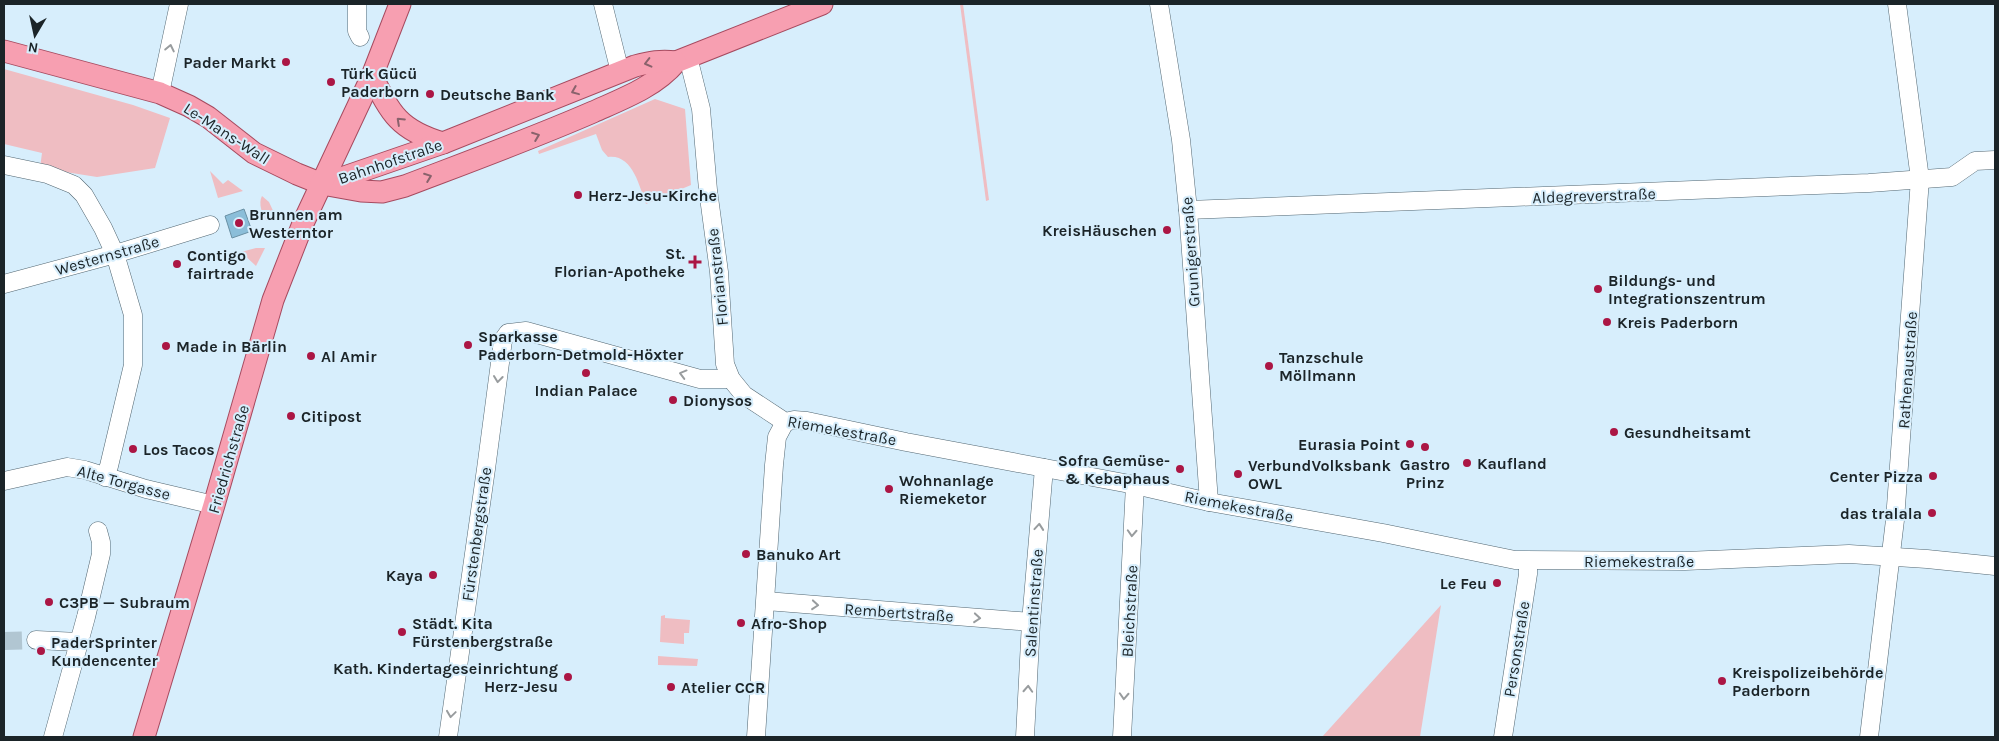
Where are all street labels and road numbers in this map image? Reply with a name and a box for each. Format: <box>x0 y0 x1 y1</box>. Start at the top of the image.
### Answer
street label: Le-Mans-Wall <box>180 99 273 168</box>
street label: Bahnhofstraße <box>336 135 445 188</box>
street label: Aldegreverstraße <box>1532 184 1656 207</box>
street label: Grunigerstraße <box>1177 196 1204 308</box>
street label: Florianstraße <box>703 227 732 327</box>
street label: Westernstraße <box>53 232 161 279</box>
street label: Rathenaustraße <box>1894 311 1921 429</box>
street label: Friedrichstraße <box>204 403 253 516</box>
street label: Riemekestraße <box>786 412 898 449</box>
street label: Alte Torgasse <box>75 461 172 504</box>
street label: Fürstenbergstraße <box>458 466 495 602</box>
street label: Riemekestraße <box>1183 487 1295 526</box>
street label: Salentinstraße <box>1020 548 1047 658</box>
street label: Riemekestraße <box>1584 552 1694 571</box>
street label: Bleichstraße <box>1118 564 1141 658</box>
street label: Rembertstraße <box>844 599 954 626</box>
street label: Personstraße <box>1500 600 1533 698</box>

